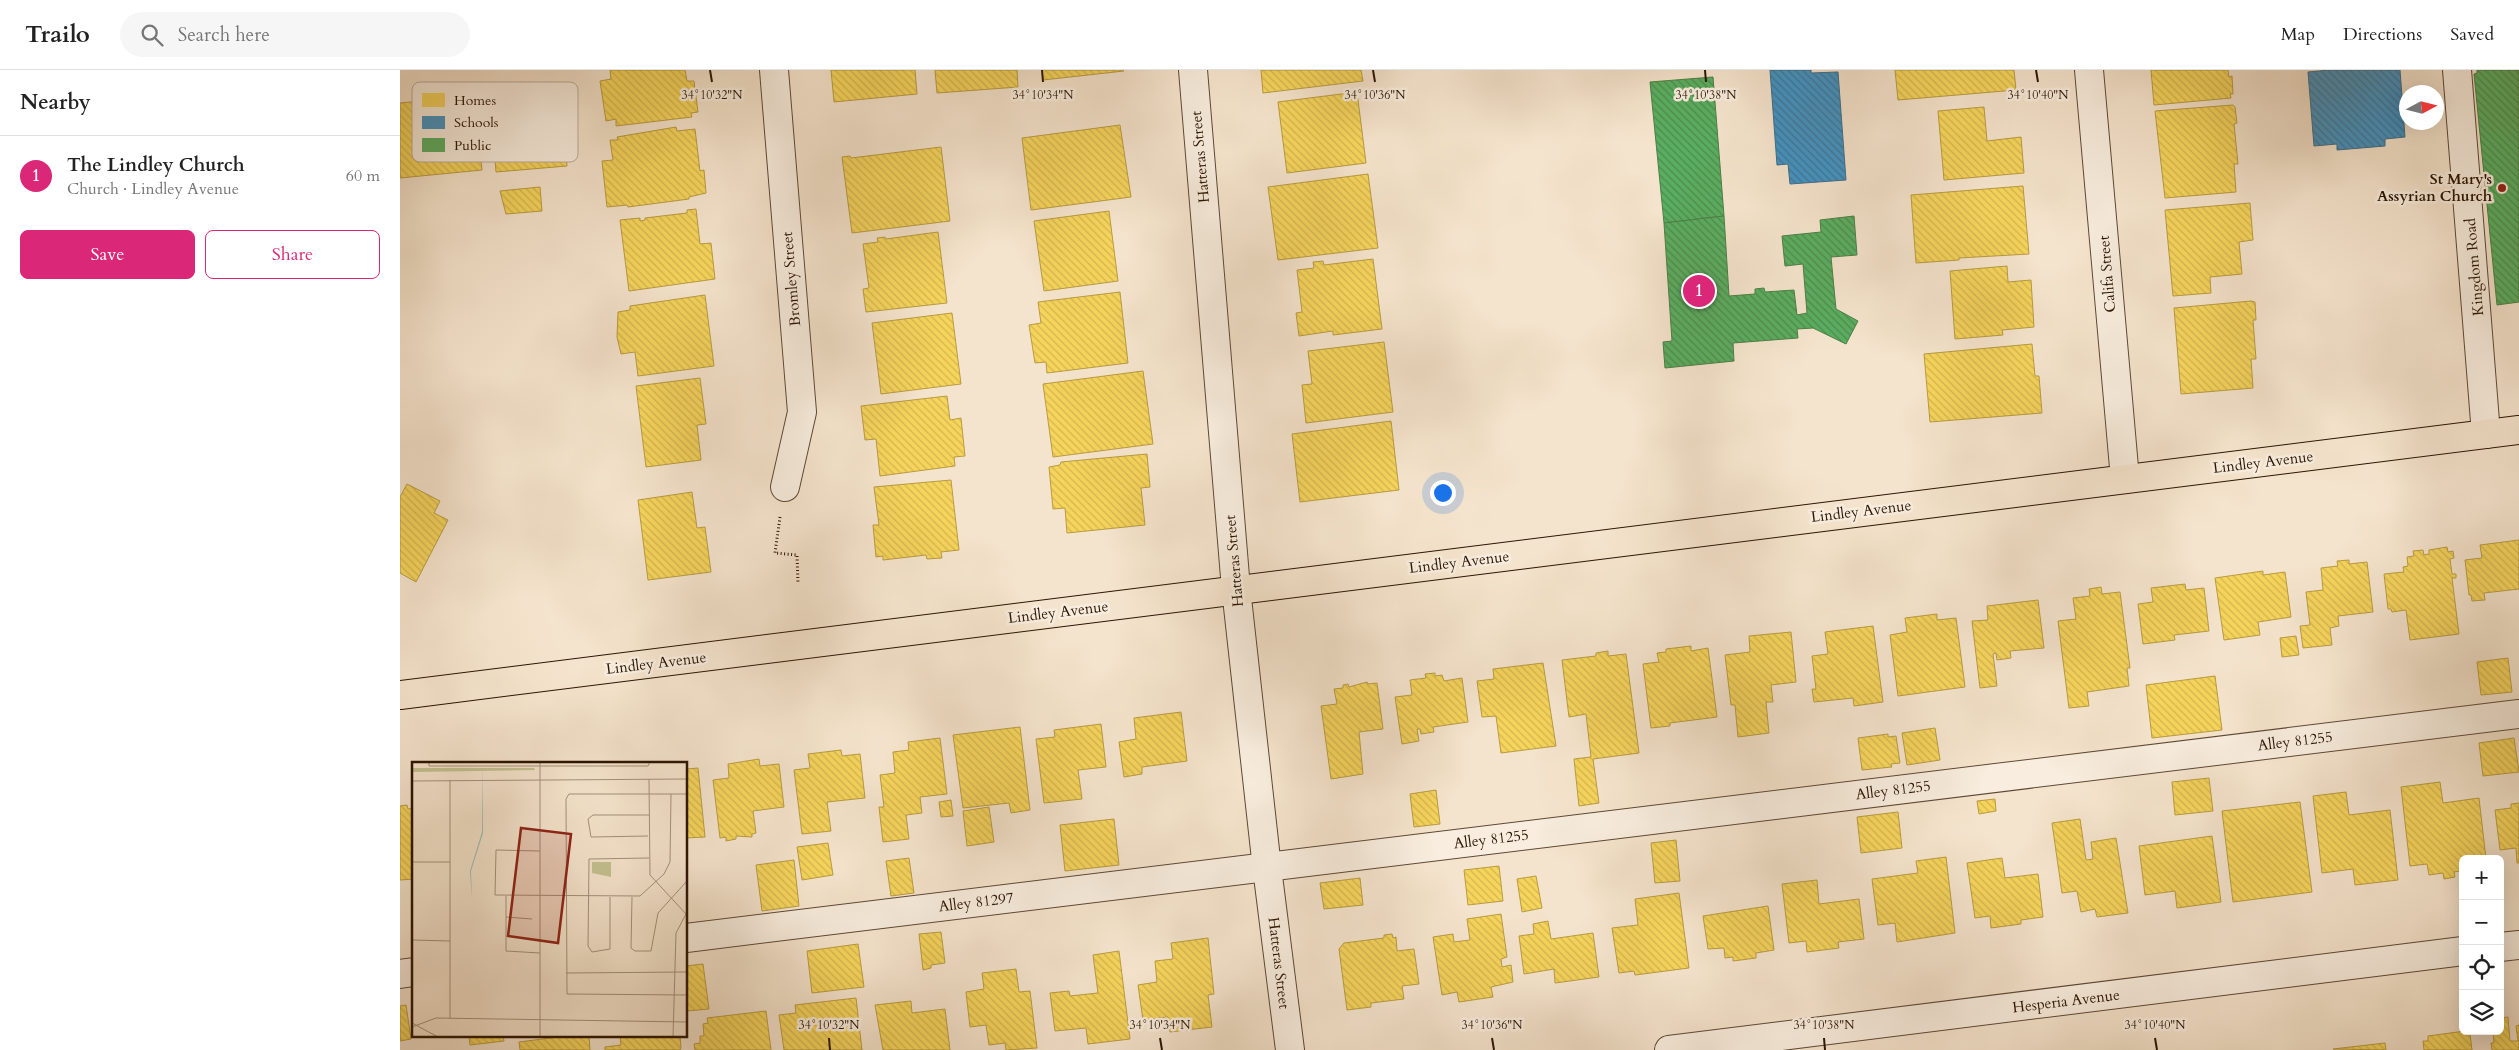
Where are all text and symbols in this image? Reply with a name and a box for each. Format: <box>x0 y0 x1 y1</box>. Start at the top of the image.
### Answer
search box <box>120 12 470 57</box>
text: Trailo <box>25 18 90 51</box>
icon: search <box>138 21 166 49</box>
text: Search here <box>178 22 270 48</box>
text: Map <box>2281 22 2315 47</box>
text: Directions <box>2343 22 2422 47</box>
text: Saved <box>2450 22 2494 47</box>
legend <box>412 82 578 162</box>
north arrow <box>2399 85 2444 130</box>
text: 34°10'32"N <box>682 87 743 103</box>
text: 34°10'34"N <box>1013 87 1074 103</box>
text: 34°10'36"N <box>1345 87 1406 103</box>
text: 34°10'38"N <box>1676 87 1737 103</box>
text: 34°10'40"N <box>2008 87 2069 103</box>
text: Nearby <box>20 88 91 117</box>
text: Homes <box>454 91 496 110</box>
street label: Hatteras Street <box>1186 110 1214 204</box>
text: Schools <box>454 113 499 132</box>
text: Public <box>454 136 491 155</box>
text: The Lindley Church <box>67 152 245 178</box>
text: 1 <box>32 165 40 187</box>
text: 60 m <box>346 165 380 187</box>
place label: St Mary's Assyrian Church <box>2377 169 2493 206</box>
text: Church · Lindley Avenue <box>67 178 239 200</box>
marker: St Mary's Assyrian Church <box>2496 182 2508 194</box>
street label: Kingdom Road <box>2460 217 2488 317</box>
button: Save <box>20 230 195 279</box>
button: Share <box>205 230 380 279</box>
street label: Bromley Street <box>777 230 805 327</box>
street label: Califa Street <box>2094 234 2120 313</box>
pin: 1 <box>1683 272 1715 310</box>
street label: Lindley Avenue <box>2212 446 2315 478</box>
your location <box>1430 480 1456 506</box>
street label: Lindley Avenue <box>1810 495 1913 527</box>
street label: Hatteras Street <box>1220 514 1248 608</box>
street label: Lindley Avenue <box>1408 546 1511 578</box>
street label: Lindley Avenue <box>1007 596 1110 628</box>
street label: Lindley Avenue <box>605 647 708 679</box>
street label: Alley 81255 <box>2256 726 2334 756</box>
inset map <box>412 762 688 1038</box>
street label: Alley 81255 <box>1854 775 1932 805</box>
street label: Alley 81255 <box>1452 824 1530 854</box>
map controls <box>2459 855 2504 1035</box>
button: + <box>2459 855 2504 900</box>
street label: Alley 81297 <box>937 887 1015 917</box>
button: − <box>2459 900 2504 945</box>
street label: Hatteras Street <box>1263 916 1295 1010</box>
button: locate <box>2459 945 2504 990</box>
street label: Hesperia Avenue <box>2011 984 2121 1018</box>
button: layers <box>2459 990 2504 1035</box>
text: 34°10'32"N <box>799 1017 860 1033</box>
text: 34°10'34"N <box>1130 1017 1191 1033</box>
text: 34°10'36"N <box>1462 1017 1523 1033</box>
text: 34°10'38"N <box>1794 1017 1855 1033</box>
text: 34°10'40"N <box>2125 1017 2186 1033</box>

